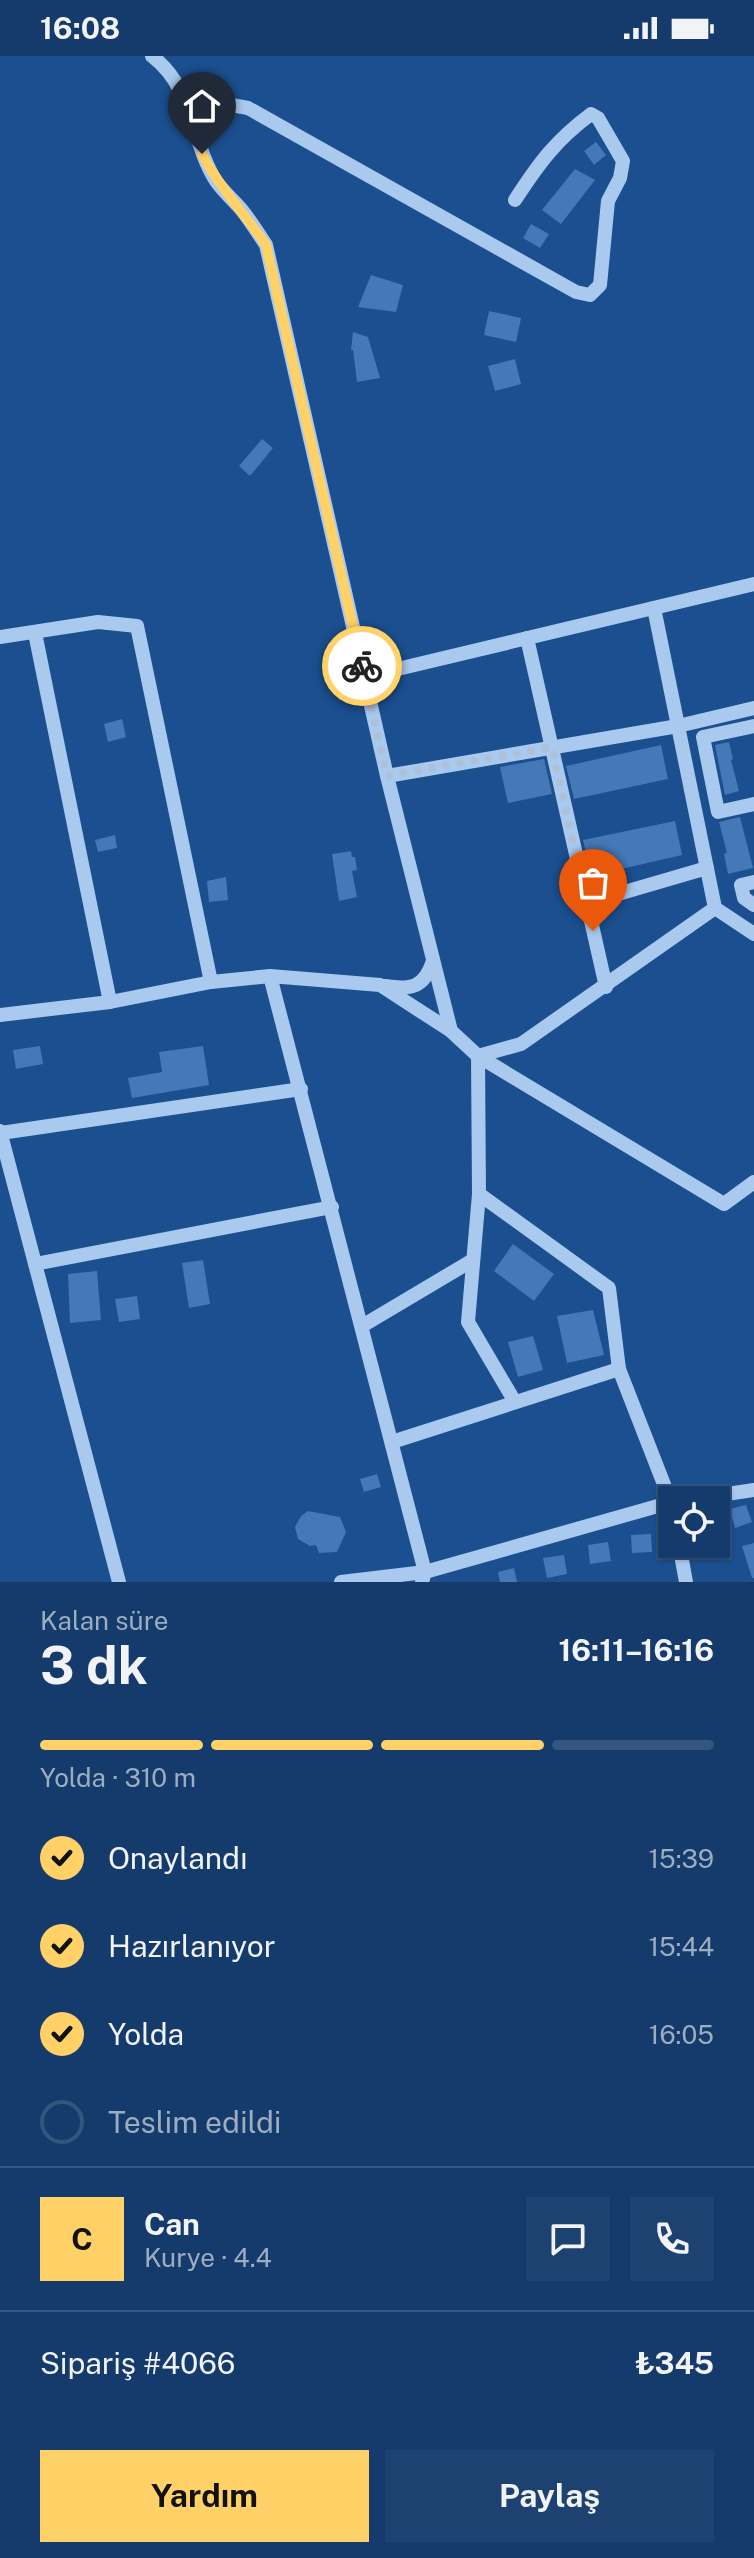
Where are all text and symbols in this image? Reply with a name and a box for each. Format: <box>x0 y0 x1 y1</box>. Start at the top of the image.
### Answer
text: 16:08 <box>40 10 120 46</box>
pin <box>168 72 236 154</box>
icon: home <box>180 84 224 128</box>
courier <box>322 626 402 706</box>
icon: bike <box>340 644 384 688</box>
pin <box>559 849 627 931</box>
icon: bag <box>571 861 615 905</box>
map controls <box>658 1486 730 1558</box>
button: locate <box>658 1486 730 1558</box>
text: Kalan süre <box>40 1605 168 1636</box>
text: 16:11–16:16 <box>558 1632 714 1668</box>
text: 3 dk <box>40 1635 148 1696</box>
text: Yolda · 310 m <box>40 1762 196 1793</box>
icon: check <box>40 1836 84 1880</box>
text: Onaylandı <box>108 1840 247 1876</box>
text: 15:39 <box>648 1843 714 1874</box>
icon: check <box>40 1924 84 1968</box>
text: Hazırlanıyor <box>108 1928 276 1964</box>
text: 15:44 <box>648 1931 714 1962</box>
icon: check <box>40 2012 84 2056</box>
text: Yolda <box>108 2016 184 2052</box>
text: 16:05 <box>649 2019 714 2050</box>
text: Teslim edildi <box>108 2104 281 2140</box>
button: chat <box>526 2197 610 2281</box>
button: phone <box>630 2197 714 2281</box>
text: Can <box>144 2206 200 2242</box>
text: C <box>71 2221 93 2257</box>
text: Kurye · 4.4 <box>144 2242 272 2273</box>
text: Sipariş #4066 <box>40 2345 235 2381</box>
text: ₺345 <box>635 2345 714 2381</box>
button: Yardım <box>40 2450 369 2542</box>
button: Paylaş <box>385 2450 714 2542</box>

